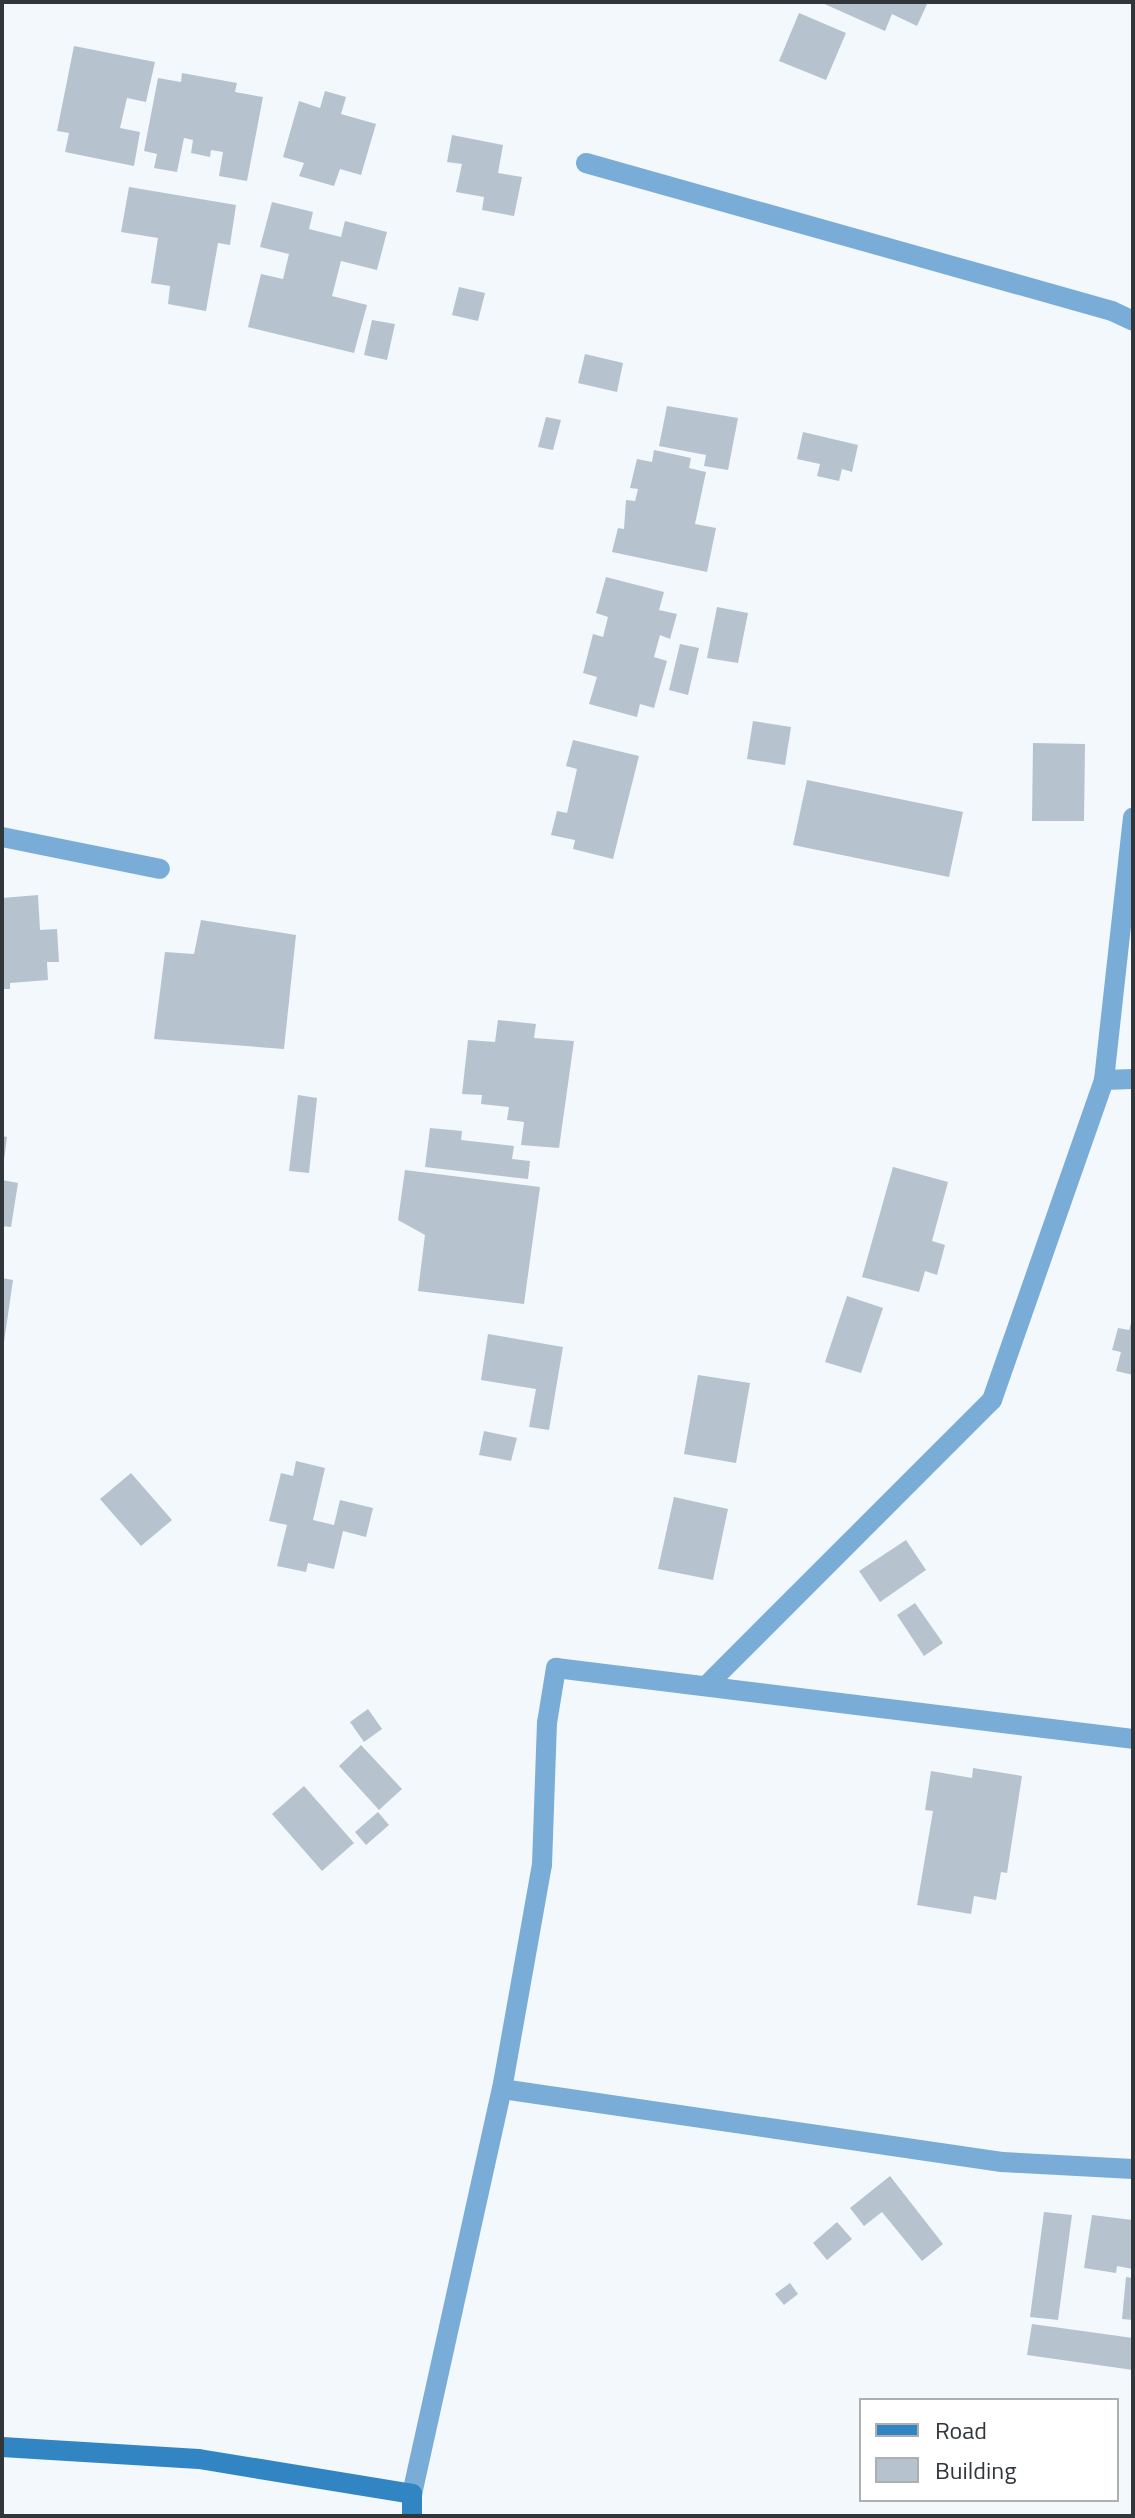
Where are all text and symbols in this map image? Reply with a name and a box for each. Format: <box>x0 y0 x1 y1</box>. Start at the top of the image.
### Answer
legend <box>859 2398 1119 2502</box>
text: Road <box>935 2412 987 2448</box>
text: Building <box>935 2452 1017 2488</box>

